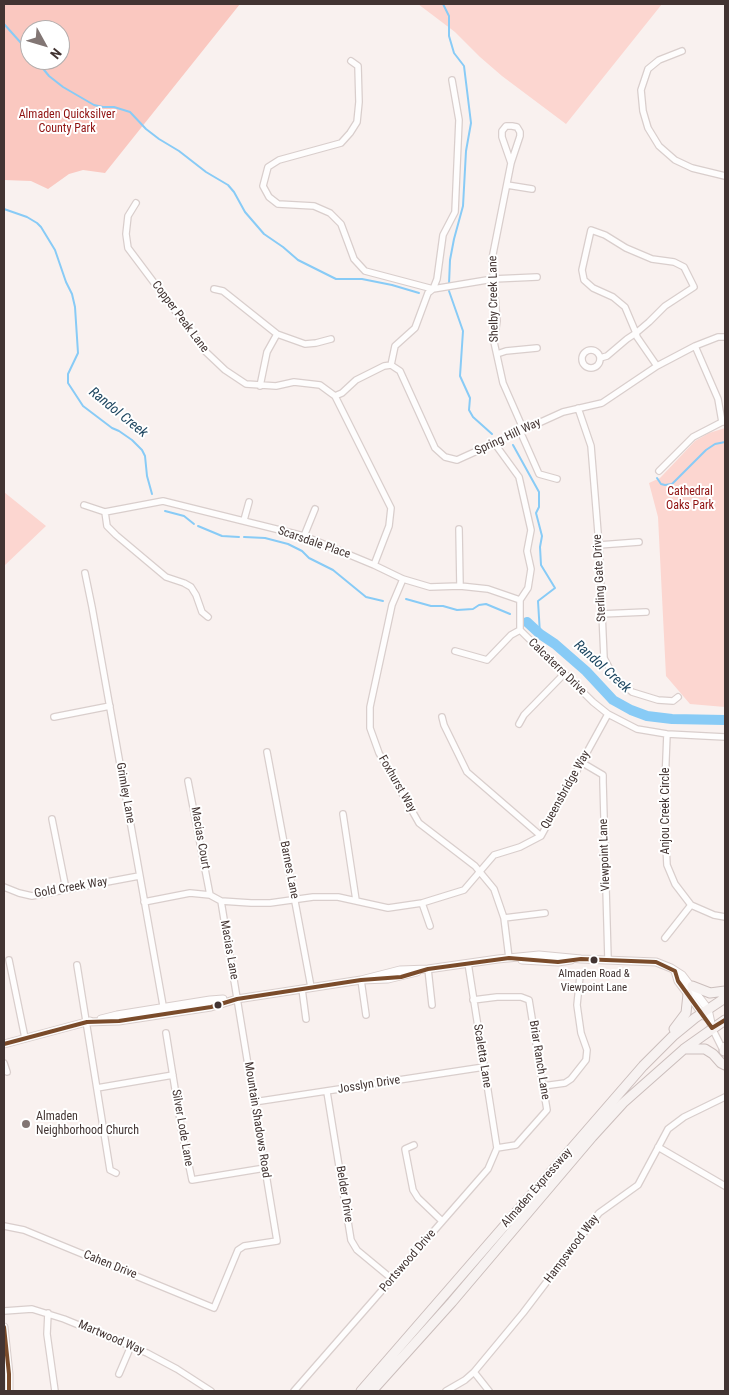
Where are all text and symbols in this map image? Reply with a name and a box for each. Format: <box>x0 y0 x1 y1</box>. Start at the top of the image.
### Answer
north arrow <box>20 20 70 70</box>
text: N <box>47 45 65 62</box>
park label: Almaden Quicksilver County Park <box>19 108 115 136</box>
street label: Shelby Creek Lane <box>486 256 502 342</box>
street label: Copper Peak Lane <box>148 278 212 356</box>
water label: Randol Creek <box>85 384 151 442</box>
street label: Spring Hill Way <box>473 415 543 459</box>
park label: Cathedral Oaks Park <box>666 485 714 513</box>
street label: Scarsdale Place <box>276 524 352 562</box>
street label: Sterling Gate Drive <box>591 534 609 622</box>
street label: Calcaterra Drive <box>525 636 589 698</box>
water label: Randol Creek <box>570 637 634 697</box>
street label: Queensbridge Way <box>538 748 594 832</box>
street label: Foxhurst Way <box>375 753 419 815</box>
street label: Grimley Lane <box>113 761 137 825</box>
street label: Anjou Creek Circle <box>659 768 673 854</box>
street label: Macias Court <box>187 806 213 870</box>
street label: Viewpoint Lane <box>597 818 613 892</box>
street label: Barnes Lane <box>276 840 302 900</box>
street label: Gold Creek Way <box>33 874 109 902</box>
street label: Macias Lane <box>217 919 241 981</box>
marker: Almaden Road & Viewpoint Lane <box>589 955 599 965</box>
place label: Almaden Road & Viewpoint Lane <box>558 967 630 993</box>
unlabelled marker <box>213 1000 223 1010</box>
street label: Briar Ranch Lane <box>526 1019 552 1101</box>
street label: Scaletta Lane <box>470 1023 494 1089</box>
street label: Mountain Shadows Road <box>241 1061 273 1179</box>
street label: Josslyn Drive <box>337 1073 401 1097</box>
street label: Silver Lode Lane <box>168 1088 196 1168</box>
place label: Almaden Neighborhood Church <box>36 1110 139 1138</box>
marker: Almaden Neighborhood Church <box>20 1118 32 1130</box>
street label: Almaden Expressway <box>499 1145 575 1231</box>
street label: Belder Drive <box>332 1165 356 1223</box>
street label: Hampswood Way <box>542 1212 602 1286</box>
street label: Portswood Drive <box>377 1227 439 1295</box>
street label: Cahen Drive <box>81 1248 139 1282</box>
street label: Martwood Way <box>76 1318 146 1358</box>

